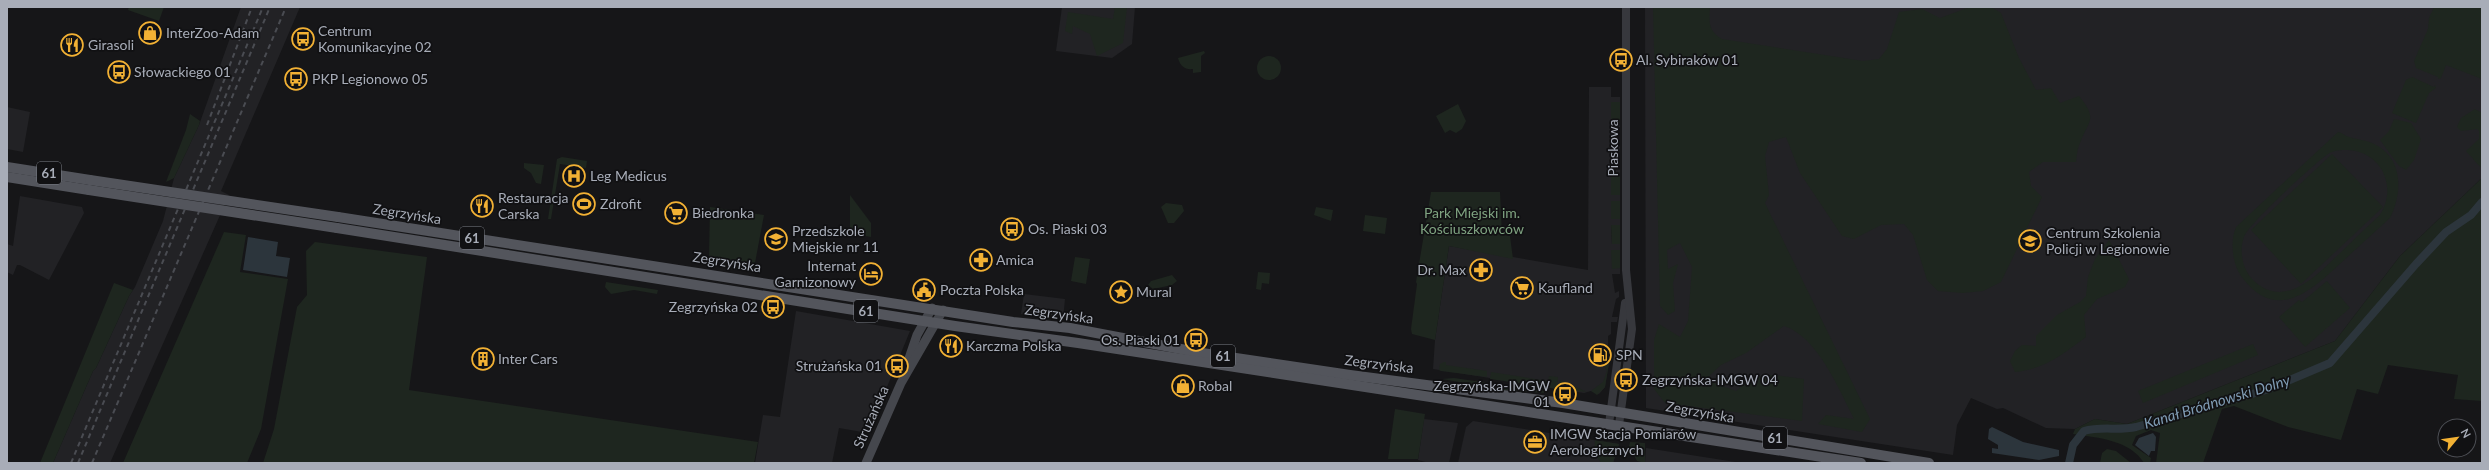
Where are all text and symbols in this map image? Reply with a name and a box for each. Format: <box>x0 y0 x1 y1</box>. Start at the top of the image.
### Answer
shop icon: InterZoo-Adam <box>137 20 163 46</box>
place label: Centrum Komunikacyjne 02 <box>318 22 432 55</box>
place label: InterZoo-Adam <box>166 24 259 41</box>
bus stop icon: Centrum Komunikacyjne 02 <box>290 26 316 52</box>
restaurant icon: Girasoli <box>59 32 85 58</box>
place label: Girasoli <box>88 36 134 53</box>
bus stop icon: Al. Sybiraków 01 <box>1608 47 1634 73</box>
place label: Al. Sybiraków 01 <box>1636 51 1738 68</box>
bus stop icon: Słowackiego 01 <box>106 59 132 85</box>
place label: Słowackiego 01 <box>134 63 231 80</box>
bus stop icon: PKP Legionowo 05 <box>283 66 309 92</box>
place label: PKP Legionowo 05 <box>312 70 428 87</box>
street label: Piaskowa <box>1604 119 1621 177</box>
road number: 61 <box>37 162 61 184</box>
hospital icon: Leg Medicus <box>561 163 587 189</box>
place label: Leg Medicus <box>590 167 667 184</box>
place label: Restauracja Carska <box>498 189 569 222</box>
sports icon: Zdrofit <box>571 191 597 217</box>
restaurant icon: Restauracja Carska <box>469 193 495 219</box>
place label: Zdrofit <box>600 195 642 212</box>
street label: Zegrzyńska <box>371 200 443 227</box>
supermarket icon: Biedronka <box>663 200 689 226</box>
place label: Biedronka <box>692 204 754 221</box>
park label: Park Miejski im. Kościuszkowców <box>1420 204 1524 237</box>
bus stop icon: Os. Piaski 03 <box>999 216 1025 242</box>
place label: Os. Piaski 03 <box>1028 220 1107 237</box>
place label: Przedszkole Miejskie nr 11 <box>792 222 879 255</box>
place label: Centrum Szkolenia Policji w Legionowie <box>2046 224 2170 257</box>
school or university icon: Przedszkole Miejskie nr 11 <box>763 226 789 252</box>
road number: 61 <box>460 227 484 249</box>
school or university icon: Centrum Szkolenia Policji w Legionowie <box>2017 228 2043 254</box>
pharmacy icon: Amica <box>968 247 994 273</box>
street label: Zegrzyńska <box>691 248 763 275</box>
place label: Amica <box>996 251 1034 268</box>
place label: Internat Garnizonowy <box>775 257 857 290</box>
pharmacy icon: Dr. Max <box>1468 257 1494 283</box>
hotel icon: Internat Garnizonowy <box>858 261 884 287</box>
place label: Dr. Max <box>1417 261 1466 278</box>
supermarket icon: Kaufland <box>1509 275 1535 301</box>
public building icon: Poczta Polska <box>911 277 937 303</box>
place icon: Mural <box>1108 279 1134 305</box>
place label: Kaufland <box>1538 279 1593 296</box>
place label: Poczta Polska <box>940 281 1024 298</box>
place label: Mural <box>1136 283 1172 300</box>
bus stop icon: Zegrzyńska 02 <box>760 294 786 320</box>
place label: Zegrzyńska 02 <box>669 298 758 315</box>
road number: 61 <box>854 300 878 322</box>
street label: Zegrzyńska <box>1024 300 1095 327</box>
bus stop icon: Os. Piaski 01 <box>1183 327 1209 353</box>
place label: Os. Piaski 01 <box>1101 331 1180 348</box>
restaurant icon: Karczma Polska <box>938 333 964 359</box>
place label: Karczma Polska <box>966 337 1062 354</box>
fuel station icon: SPN <box>1587 342 1613 368</box>
road number: 61 <box>1211 345 1235 367</box>
building icon: Inter Cars <box>470 346 496 372</box>
place label: SPN <box>1616 346 1643 363</box>
place label: Inter Cars <box>498 350 558 367</box>
street label: Zegrzyńska <box>1344 351 1415 376</box>
bus stop icon: Strużańska 01 <box>884 353 910 379</box>
place label: Strużańska 01 <box>796 357 882 374</box>
bus stop icon: Zegrzyńska-IMGW 04 <box>1613 367 1639 393</box>
water label: Kanał Bródnowski Dolny <box>2141 370 2293 432</box>
place label: Zegrzyńska-IMGW 04 <box>1642 371 1778 388</box>
shop icon: Robal <box>1170 373 1196 399</box>
place label: Robal <box>1198 377 1232 394</box>
place label: Zegrzyńska-IMGW 01 <box>1434 377 1550 410</box>
bus stop icon: Zegrzyńska-IMGW 01 <box>1552 381 1578 407</box>
street label: Strużańska <box>849 383 892 451</box>
street label: Zegrzyńska <box>1664 397 1736 426</box>
north arrow <box>2437 418 2477 458</box>
place label: IMGW Stacja Pomiarów Aerologicznych <box>1550 425 1696 458</box>
text: N <box>2458 426 2474 440</box>
road number: 61 <box>1763 427 1787 449</box>
office icon: IMGW Stacja Pomiarów Aerologicznych <box>1522 429 1548 455</box>

